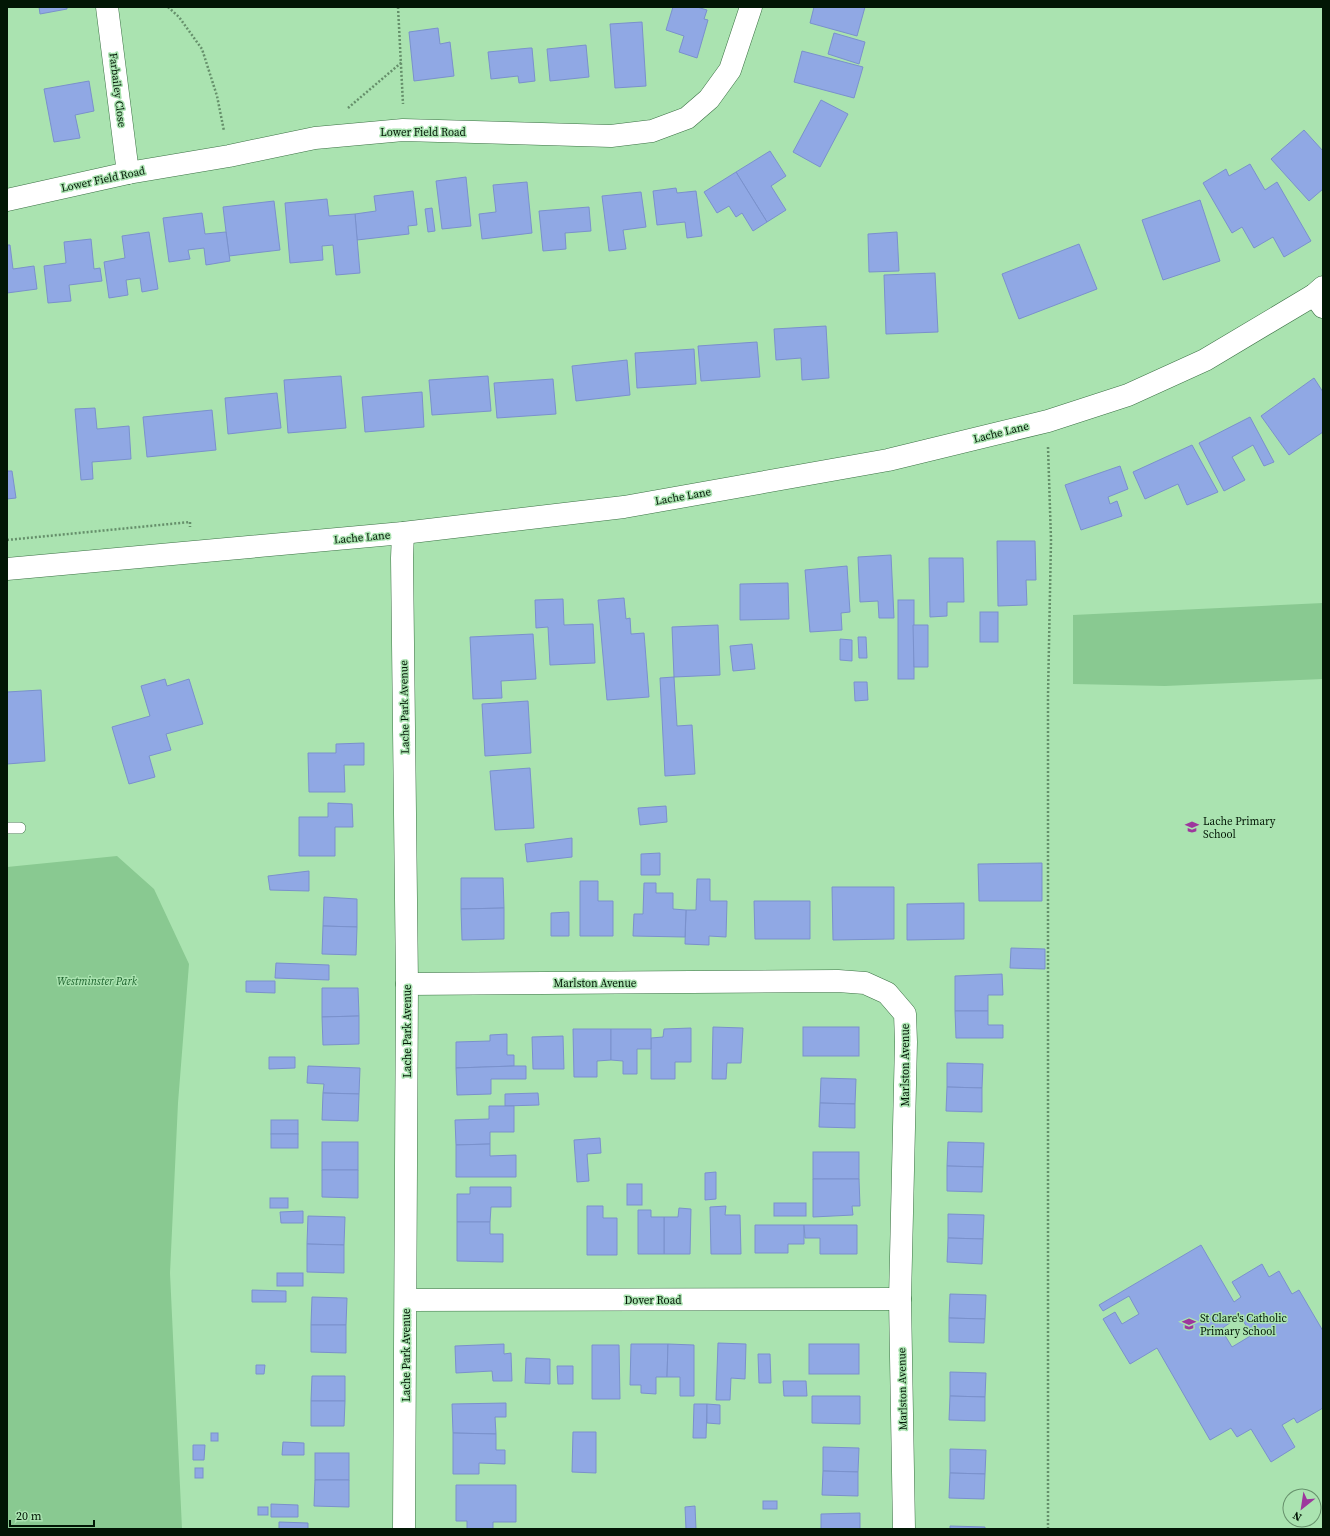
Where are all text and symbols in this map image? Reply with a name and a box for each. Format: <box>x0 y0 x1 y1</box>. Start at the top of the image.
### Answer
street label: Farbailey Close <box>105 52 130 128</box>
street label: Lower Field Road <box>380 125 467 140</box>
street label: Lower Field Road <box>60 163 147 196</box>
street label: Lache Lane <box>972 418 1031 447</box>
street label: Lache Lane <box>654 484 713 509</box>
street label: Lache Lane <box>333 528 391 547</box>
street label: Lache Park Avenue <box>396 660 413 754</box>
place label: Lache Primary School <box>1203 814 1276 842</box>
school or university icon: Lache Primary School <box>1184 819 1200 835</box>
park label: Westminster Park <box>57 974 138 989</box>
street label: Marlston Avenue <box>554 976 637 991</box>
street label: Lache Park Avenue <box>400 984 415 1078</box>
street label: Marlston Avenue <box>898 1023 913 1106</box>
street label: Dover Road <box>625 1293 682 1308</box>
street label: Lache Park Avenue <box>399 1308 414 1402</box>
place label: St Clare's Catholic Primary School <box>1200 1311 1287 1339</box>
school or university icon: St Clare's Catholic Primary School <box>1181 1316 1197 1332</box>
street label: Marlston Avenue <box>894 1347 911 1431</box>
north arrow <box>1282 1488 1322 1528</box>
scale bar <box>10 1502 94 1528</box>
text: 20 m <box>16 1508 42 1524</box>
text: N <box>1290 1508 1304 1525</box>

